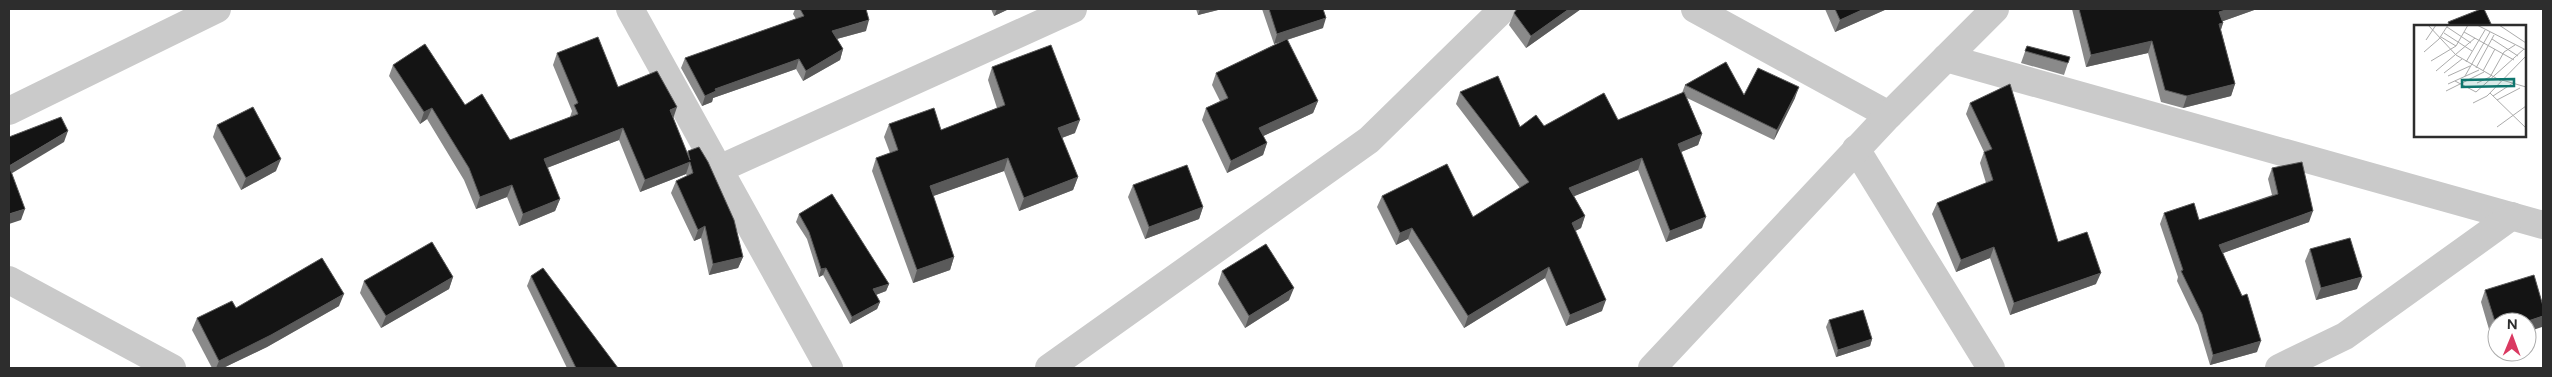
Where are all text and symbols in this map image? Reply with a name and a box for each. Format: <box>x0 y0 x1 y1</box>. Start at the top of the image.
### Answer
inset map <box>2414 25 2527 138</box>
north arrow <box>2487 312 2537 362</box>
text: N <box>2507 316 2518 333</box>

